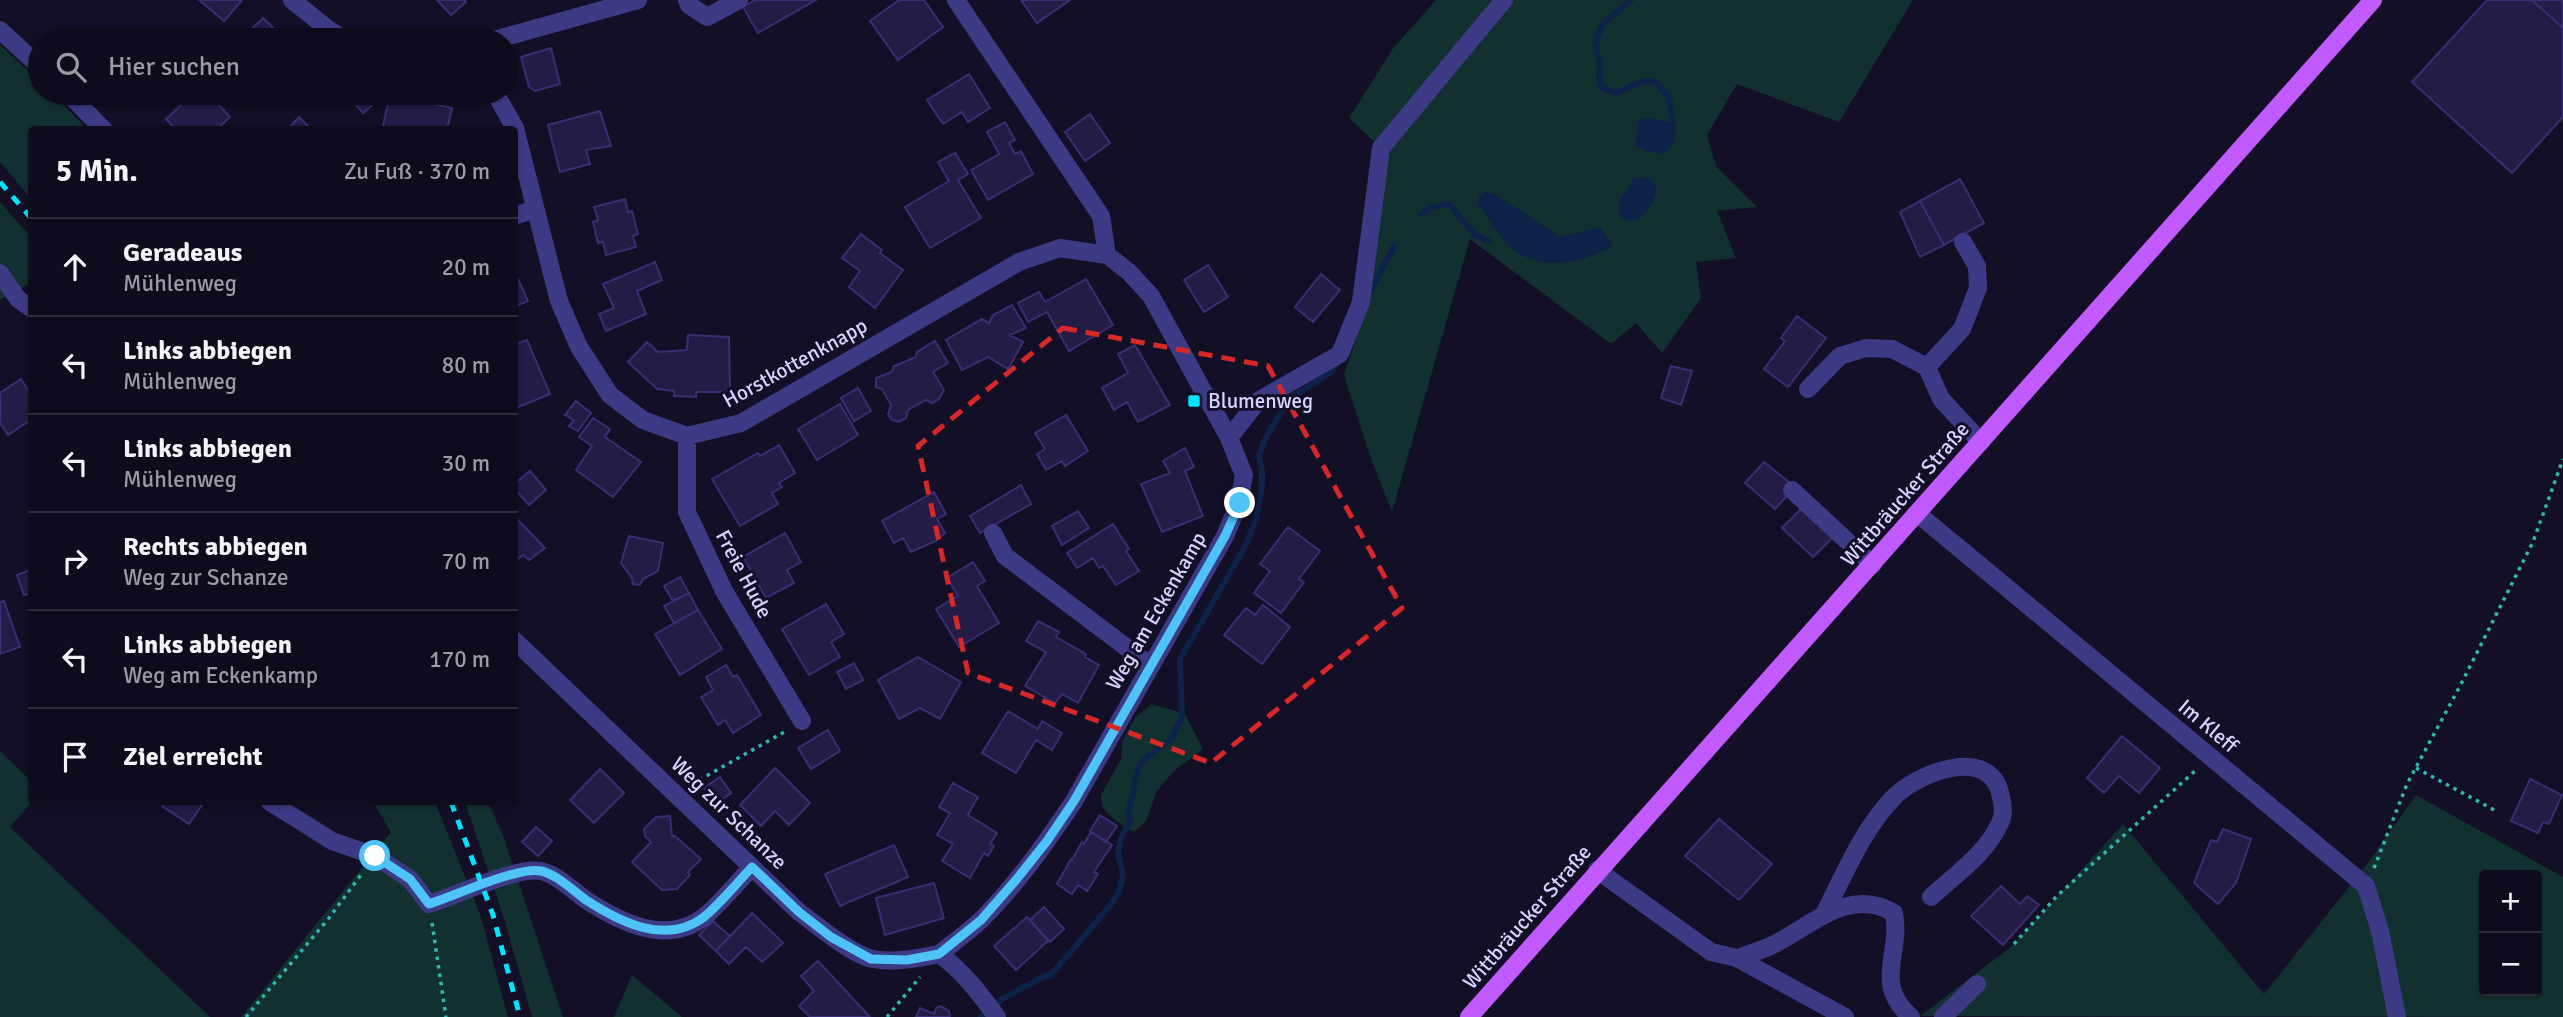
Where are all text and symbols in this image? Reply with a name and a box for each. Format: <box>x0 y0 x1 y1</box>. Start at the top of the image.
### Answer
search box <box>28 28 518 105</box>
icon: search <box>52 48 90 86</box>
text: Hier suchen <box>108 51 240 83</box>
text: 5 Min. <box>56 153 138 190</box>
text: Zu Fuß · 370 m <box>344 157 490 186</box>
text: Geradeaus <box>123 237 242 269</box>
icon: ahead <box>56 248 94 286</box>
text: 20 m <box>442 253 490 282</box>
text: Mühlenweg <box>123 269 237 298</box>
street label: Horstkottenknapp <box>718 312 872 414</box>
text: Links abbiegen <box>123 335 292 367</box>
icon: left <box>56 346 94 384</box>
text: 80 m <box>442 351 490 380</box>
text: Mühlenweg <box>123 367 237 396</box>
place label: Blumenweg <box>1208 388 1313 414</box>
marker: Blumenweg <box>1186 393 1202 409</box>
street label: Wittbräucker Straße <box>1835 417 1975 571</box>
text: Links abbiegen <box>123 433 292 465</box>
icon: left <box>56 444 94 482</box>
text: 30 m <box>442 449 490 478</box>
text: Mühlenweg <box>123 465 237 494</box>
route end <box>1224 487 1255 518</box>
street label: Freie Hude <box>710 525 778 623</box>
street label: Weg am Eckenkamp <box>1100 527 1212 695</box>
text: Rechts abbiegen <box>123 531 308 563</box>
icon: right <box>56 542 94 580</box>
text: 70 m <box>442 547 490 576</box>
text: Weg zur Schanze <box>123 563 289 592</box>
text: Links abbiegen <box>123 629 292 661</box>
icon: left <box>56 640 94 678</box>
text: 170 m <box>429 645 490 674</box>
text: Weg am Eckenkamp <box>123 661 318 690</box>
street label: Im Kleff <box>2173 694 2244 759</box>
icon: arrive <box>56 738 94 776</box>
text: Ziel erreicht <box>123 741 263 773</box>
street label: Weg zur Schanze <box>666 751 792 875</box>
route start <box>359 840 390 871</box>
street label: Wittbräucker Straße <box>1457 840 1597 994</box>
map controls <box>2479 870 2542 996</box>
button: + <box>2479 870 2542 933</box>
button: − <box>2479 933 2542 996</box>

